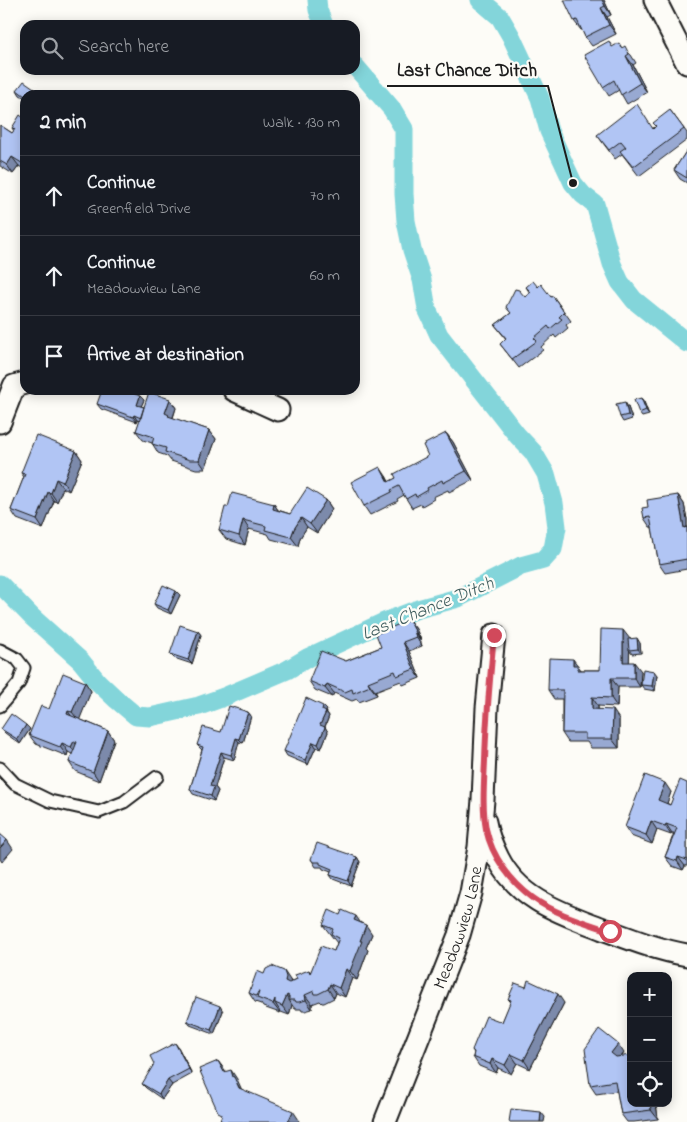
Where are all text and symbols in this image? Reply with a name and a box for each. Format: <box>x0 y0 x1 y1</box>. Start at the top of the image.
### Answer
search box <box>20 20 360 75</box>
icon: search <box>38 34 66 62</box>
text: Search here <box>78 34 169 61</box>
callout: Last Chance Ditch <box>387 52 548 86</box>
text: Last Chance Ditch <box>397 58 537 85</box>
text: 2 min <box>40 108 86 138</box>
text: Walk · 130 m <box>263 111 340 135</box>
text: Continue <box>87 170 155 197</box>
icon: ahead <box>40 182 68 210</box>
text: 70 m <box>310 184 340 208</box>
text: Greenfield Drive <box>87 197 191 221</box>
text: Continue <box>87 250 155 277</box>
icon: ahead <box>40 262 68 290</box>
text: 60 m <box>310 264 340 288</box>
text: Meadowview Lane <box>87 277 201 301</box>
icon: arrive <box>40 342 68 370</box>
text: Arrive at destination <box>87 342 244 369</box>
water label: Last Chance Ditch <box>358 570 499 648</box>
route end <box>483 624 506 647</box>
street label: Meadowview Lane <box>428 863 491 994</box>
route start <box>599 920 622 943</box>
map controls <box>627 972 672 1107</box>
button: + <box>627 972 672 1017</box>
button: − <box>627 1017 672 1062</box>
button: locate <box>627 1062 672 1107</box>

